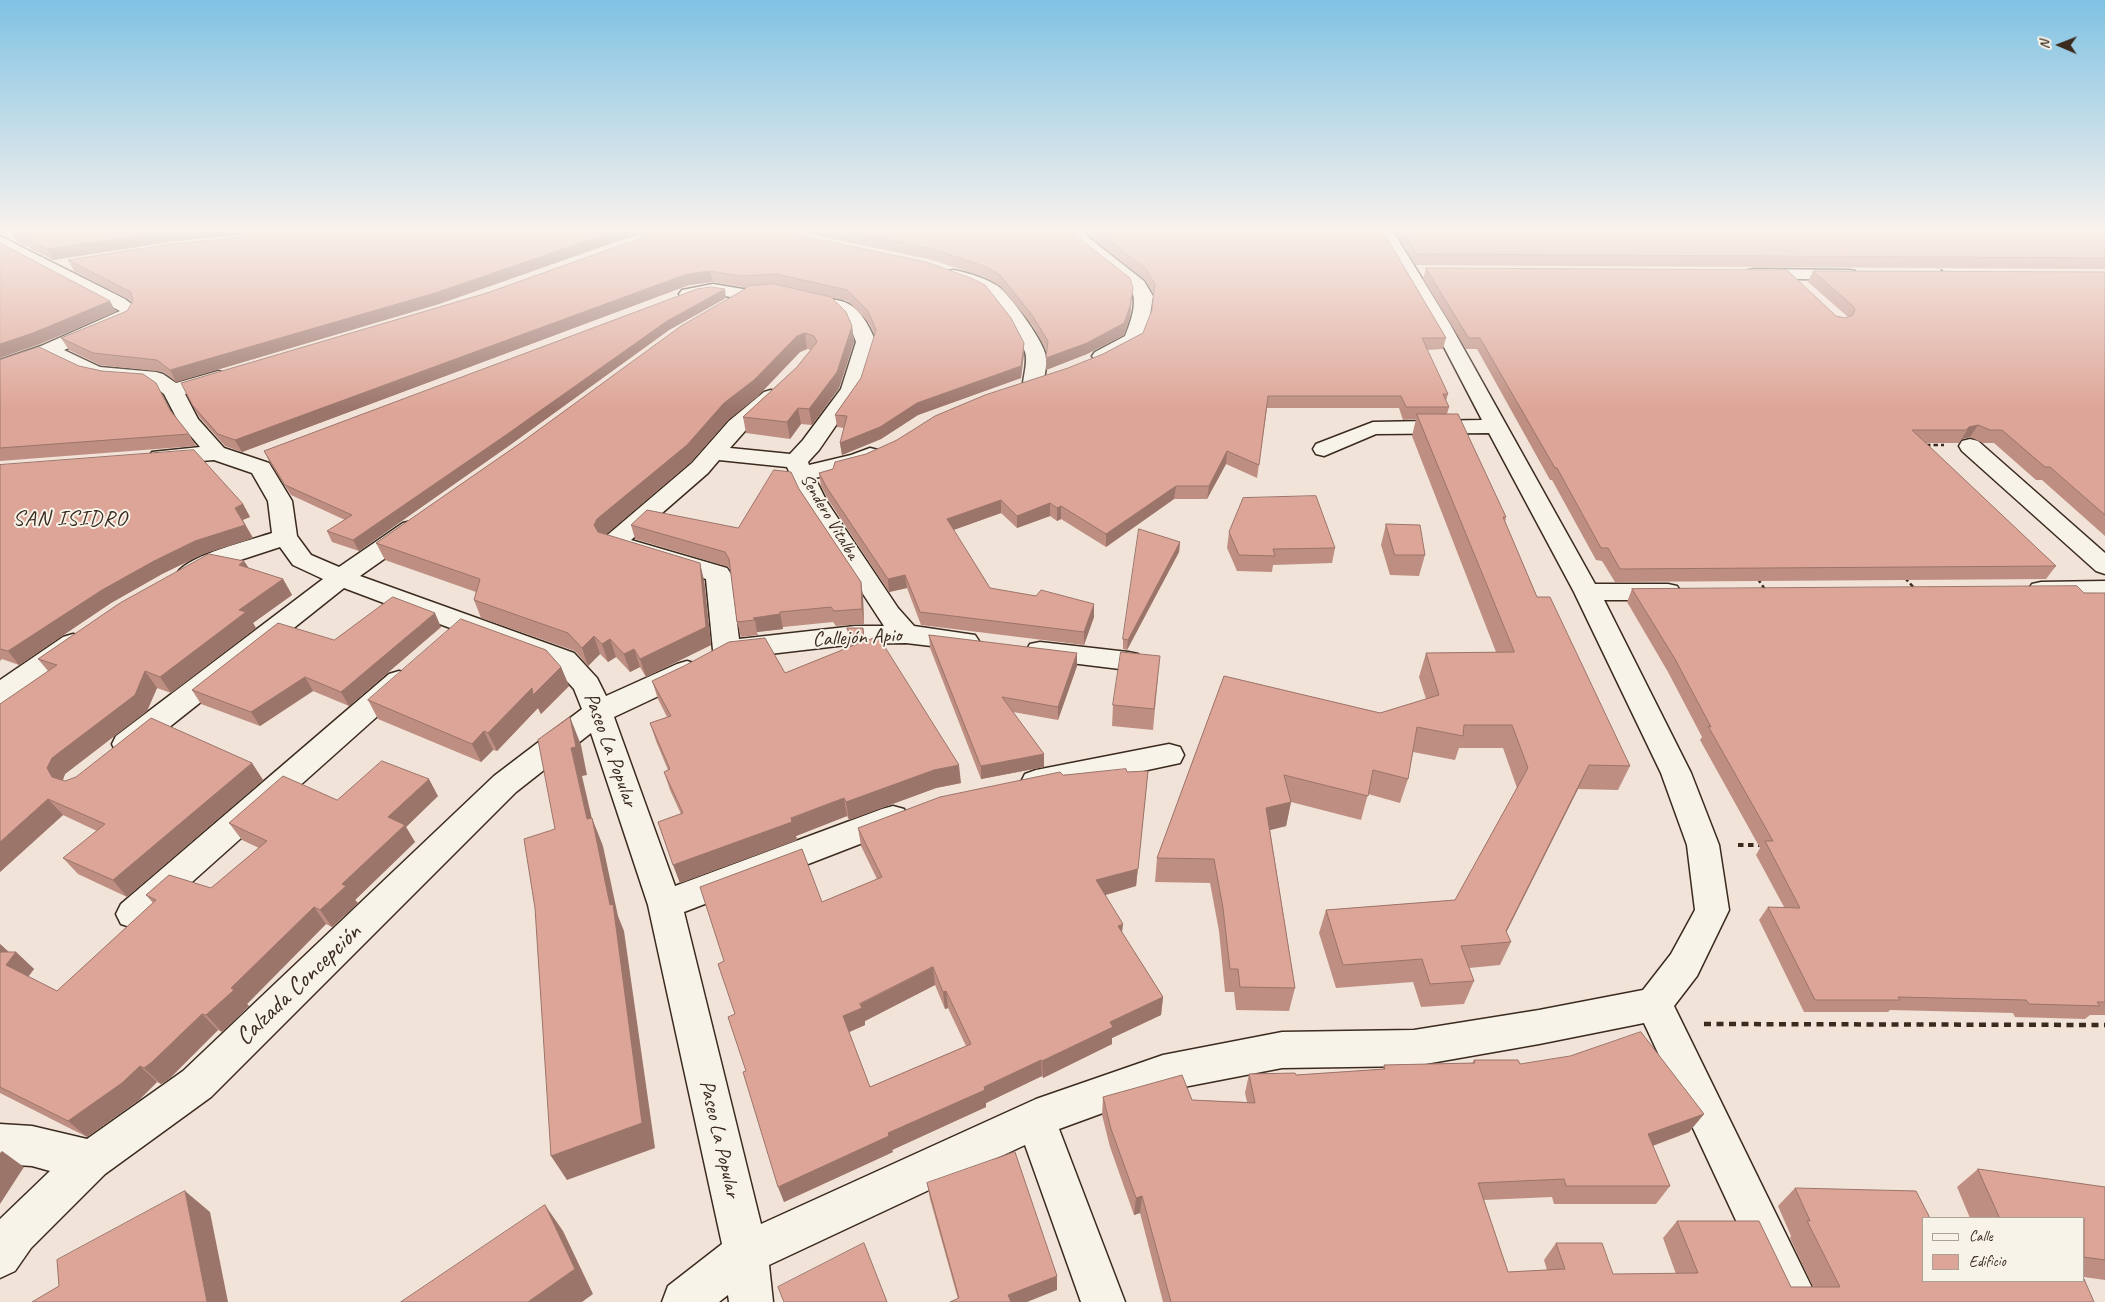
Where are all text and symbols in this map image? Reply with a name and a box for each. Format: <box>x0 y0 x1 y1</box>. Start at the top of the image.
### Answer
north arrow <box>2035 20 2085 70</box>
text: N <box>2036 40 2053 49</box>
street label: Sendero Vitalba <box>795 470 863 564</box>
district label: SAN ISIDRO <box>13 506 127 532</box>
street label: Callejón Apio <box>812 623 902 653</box>
street label: Paseo La Popular <box>578 689 642 811</box>
street label: Calzada Concepción <box>230 918 368 1052</box>
street label: Paseo La Popular <box>693 1078 745 1200</box>
legend <box>1922 1217 2085 1282</box>
text: Calle <box>1969 1227 1993 1246</box>
text: Edificio <box>1969 1252 2006 1271</box>

